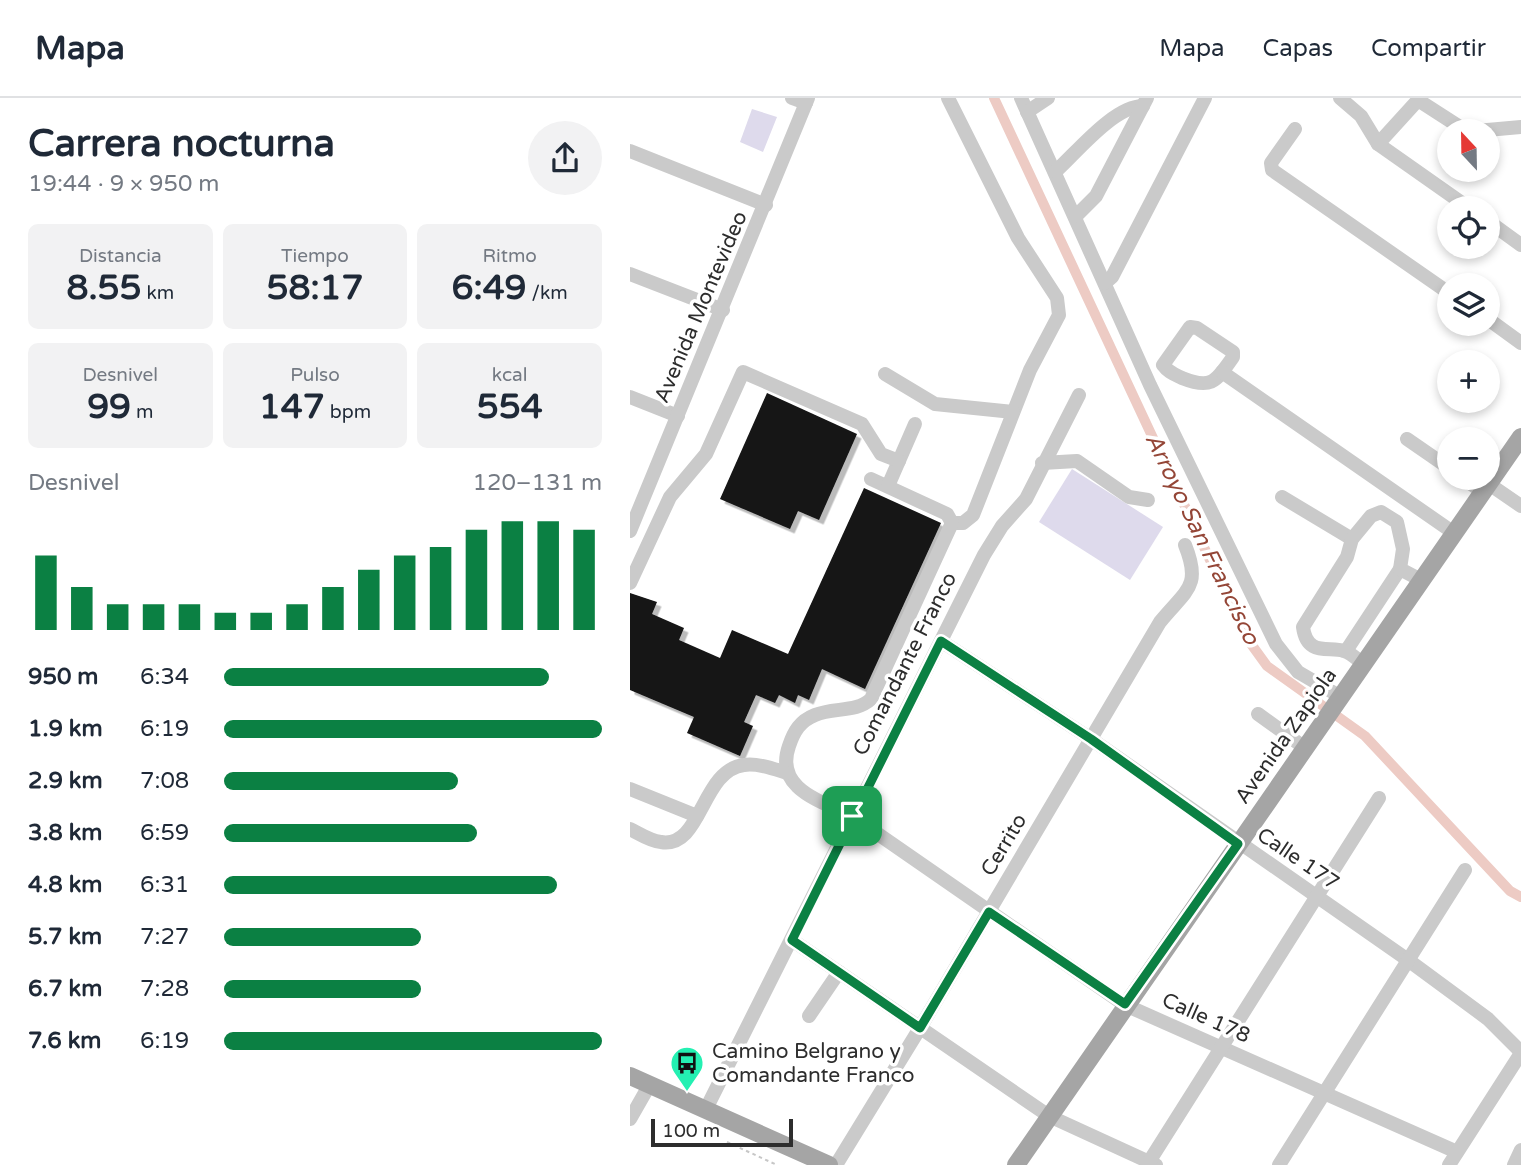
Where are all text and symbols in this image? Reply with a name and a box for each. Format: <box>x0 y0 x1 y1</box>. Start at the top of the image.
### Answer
text: Mapa <box>35 29 125 68</box>
text: Mapa <box>1159 34 1225 63</box>
text: Capas <box>1263 34 1333 63</box>
text: Compartir <box>1371 34 1486 63</box>
north arrow <box>1437 119 1500 182</box>
map controls <box>1437 119 1500 490</box>
text: Carrera nocturna <box>28 121 335 167</box>
button: share <box>528 121 602 195</box>
text: 19:44 · 9 × 950 m <box>28 170 219 198</box>
button: locate <box>1437 196 1500 259</box>
street label: Avenida Montevideo <box>649 208 753 406</box>
text: Distancia <box>79 245 162 267</box>
text: Tiempo <box>281 245 349 267</box>
text: Ritmo <box>482 245 537 267</box>
text: 8.55 <box>66 267 141 309</box>
text: 58:17 <box>266 267 364 309</box>
text: 6:49 <box>452 267 527 309</box>
button: layers <box>1437 273 1500 336</box>
text: km <box>141 282 174 304</box>
text: /km <box>527 282 568 304</box>
button: + <box>1437 350 1500 413</box>
text: Desnivel <box>83 364 158 386</box>
text: Pulso <box>290 364 340 386</box>
text: kcal <box>492 364 528 386</box>
text: 99 <box>87 386 131 428</box>
text: 147 <box>259 386 325 428</box>
text: 554 <box>477 386 543 428</box>
text: m <box>131 401 154 423</box>
text: bpm <box>325 401 371 423</box>
button: − <box>1437 427 1500 490</box>
water label: Arroyo San Francisco <box>1139 429 1266 650</box>
text: Desnivel <box>28 469 119 497</box>
text: 120–131 m <box>473 469 602 497</box>
street label: Comandante Franco <box>848 568 962 760</box>
text: 950 m <box>28 663 98 691</box>
text: 6:34 <box>140 663 189 691</box>
street label: Avenida Zapiola <box>1230 663 1342 809</box>
text: 1.9 km <box>28 715 103 743</box>
text: 6:19 <box>140 715 189 743</box>
text: 2.9 km <box>28 767 103 795</box>
text: 7:08 <box>140 767 189 795</box>
pin <box>822 786 882 846</box>
icon: arrive <box>833 797 871 835</box>
street label: Cerrito <box>976 809 1032 881</box>
text: 3.8 km <box>28 819 102 847</box>
text: 6:59 <box>140 819 189 847</box>
street label: Calle 177 <box>1252 822 1344 896</box>
text: 4.8 km <box>28 871 102 899</box>
text: 6:31 <box>140 871 189 899</box>
text: 5.7 km <box>28 923 102 951</box>
text: 7:27 <box>140 923 189 951</box>
text: 6.7 km <box>28 975 102 1003</box>
text: 7:28 <box>140 975 189 1003</box>
street label: Calle 178 <box>1158 988 1254 1048</box>
text: 7.6 km <box>28 1027 101 1055</box>
text: 6:19 <box>140 1027 189 1055</box>
place label: Camino Belgrano y Comandante Franco <box>712 1039 914 1088</box>
bus stop icon: Camino Belgrano y Comandante Franco <box>668 1044 706 1093</box>
scale bar <box>651 1116 793 1148</box>
text: 100 m <box>662 1120 720 1142</box>

